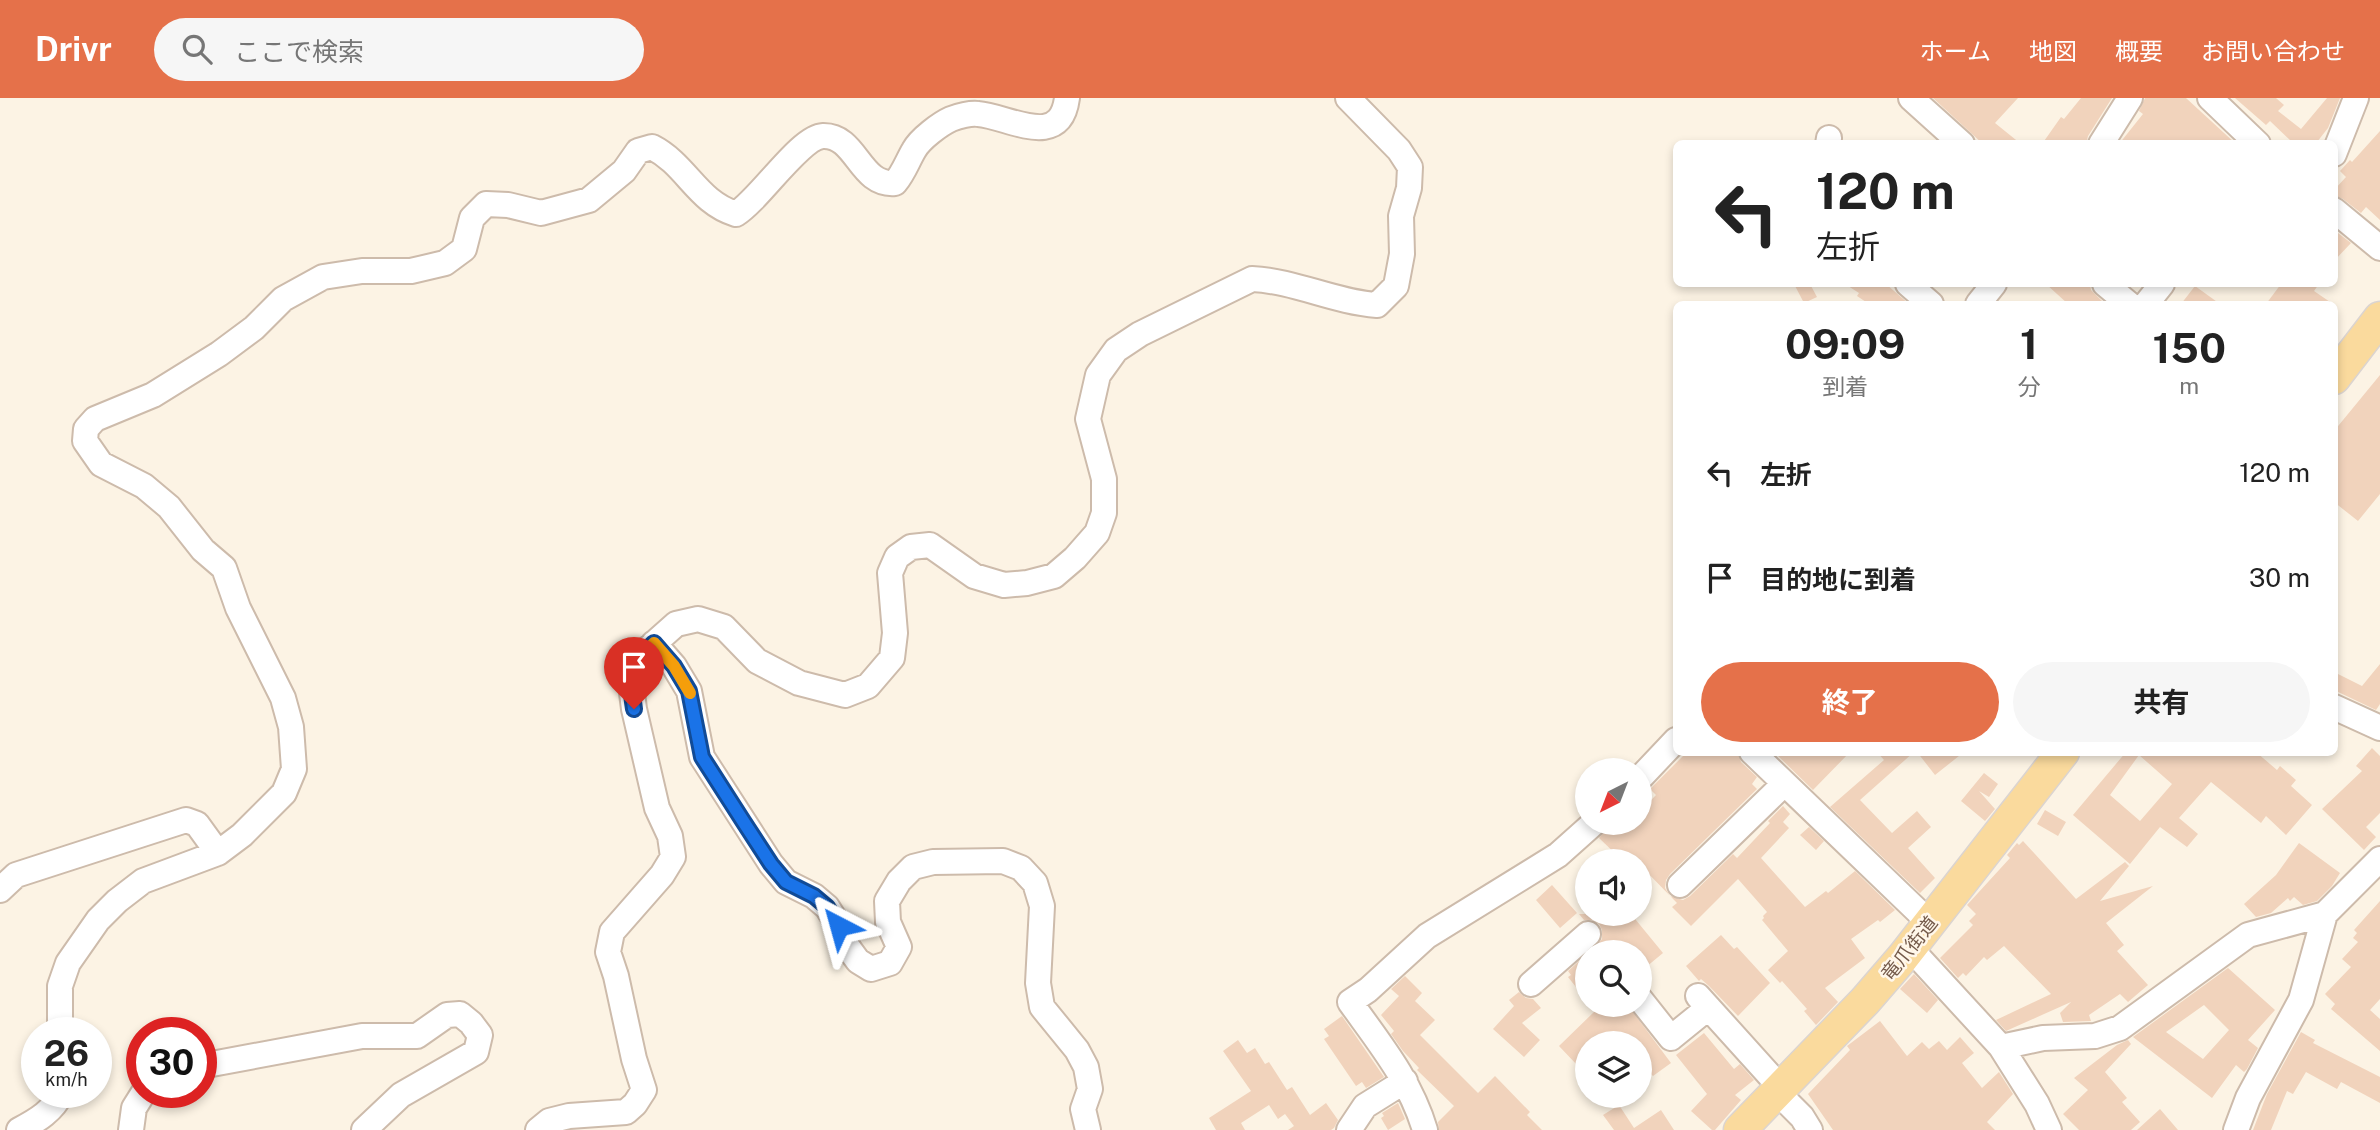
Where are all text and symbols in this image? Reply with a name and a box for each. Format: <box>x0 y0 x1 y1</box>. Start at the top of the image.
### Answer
search box <box>154 18 644 81</box>
text: Drivr <box>35 30 112 68</box>
icon: search <box>178 30 216 68</box>
text: ここで検索 <box>234 36 364 67</box>
text: ホーム <box>1920 37 1991 65</box>
text: 地図 <box>2029 37 2077 65</box>
text: 概要 <box>2115 37 2163 65</box>
text: お問い合わせ <box>2201 37 2345 65</box>
text: 120 m <box>1816 162 1955 220</box>
icon: left <box>1701 168 1792 259</box>
text: 左折 <box>1816 228 1880 265</box>
text: 09:09 <box>1785 319 1906 368</box>
text: 1 <box>2020 319 2038 368</box>
text: 150 <box>2153 323 2226 372</box>
text: m <box>2179 372 2199 399</box>
text: 到着 <box>1822 373 1868 400</box>
text: 分 <box>2018 373 2041 400</box>
icon: left <box>1701 454 1739 492</box>
text: 120 m <box>2239 457 2310 488</box>
text: 左折 <box>1760 459 1812 490</box>
icon: arrive <box>1701 559 1739 597</box>
text: 30 m <box>2249 562 2310 593</box>
text: 目的地に到着 <box>1760 564 1916 595</box>
pin <box>604 637 664 709</box>
icon: arrive <box>615 648 653 686</box>
button: 終了 <box>1701 662 1999 742</box>
button: 共有 <box>2013 662 2310 742</box>
north arrow <box>1575 758 1652 835</box>
map controls <box>1575 758 1652 1108</box>
button: sound <box>1575 849 1652 926</box>
position arrow <box>802 889 876 963</box>
street label: 竜爪街道 <box>1877 912 1941 984</box>
button: search <box>1575 940 1652 1017</box>
speed limit sign: 30 <box>126 1017 217 1108</box>
button: layers <box>1575 1031 1652 1108</box>
text: 26 <box>44 1033 89 1074</box>
text: km/h <box>45 1069 88 1090</box>

